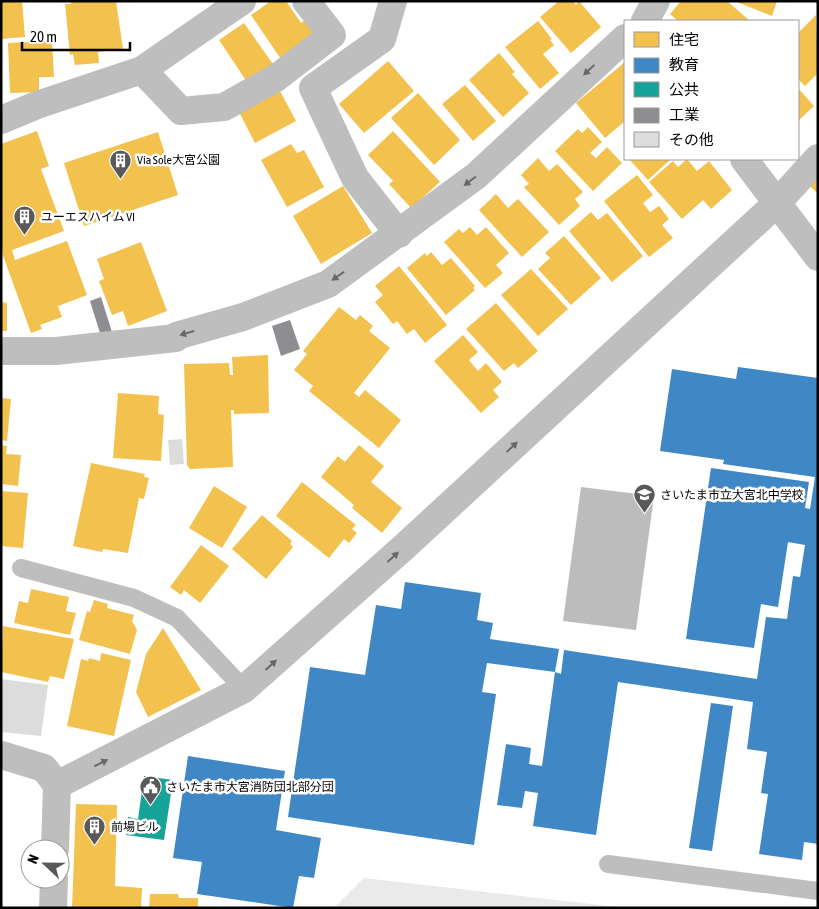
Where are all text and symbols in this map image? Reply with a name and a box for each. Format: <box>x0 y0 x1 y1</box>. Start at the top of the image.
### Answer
scale bar <box>22 20 130 52</box>
legend <box>624 20 799 160</box>
text: 20 m <box>30 28 57 45</box>
text: 住宅 <box>669 31 699 48</box>
text: 教育 <box>669 56 699 73</box>
one-way arrow <box>583 64 595 76</box>
text: 公共 <box>669 81 699 98</box>
text: 工業 <box>669 106 699 123</box>
text: その他 <box>669 131 714 148</box>
building icon: Via Sole大宮公園 <box>109 148 133 179</box>
place label: Via Sole大宮公園 <box>137 153 220 167</box>
one-way arrow <box>463 176 477 186</box>
building icon: ユーエスハイム VI <box>13 205 37 236</box>
place label: ユーエスハイム VI <box>41 210 135 224</box>
one-way arrow <box>331 271 345 281</box>
one-way arrow <box>179 329 194 337</box>
one-way arrow <box>506 441 518 453</box>
school or university icon: さいたま市立大宮北中学校 <box>632 483 656 514</box>
place label: さいたま市立大宮北中学校 <box>660 488 804 502</box>
one-way arrow <box>386 551 398 563</box>
one-way arrow <box>265 659 277 671</box>
one-way arrow <box>94 759 108 767</box>
public building icon: さいたま市大宮消防団北部分団 <box>138 775 162 806</box>
place label: さいたま市大宮消防団北部分団 <box>166 780 334 794</box>
building icon: 前場ビル <box>83 815 107 846</box>
place label: 前場ビル <box>111 820 159 834</box>
north arrow <box>20 839 70 889</box>
text: N <box>24 852 42 866</box>

